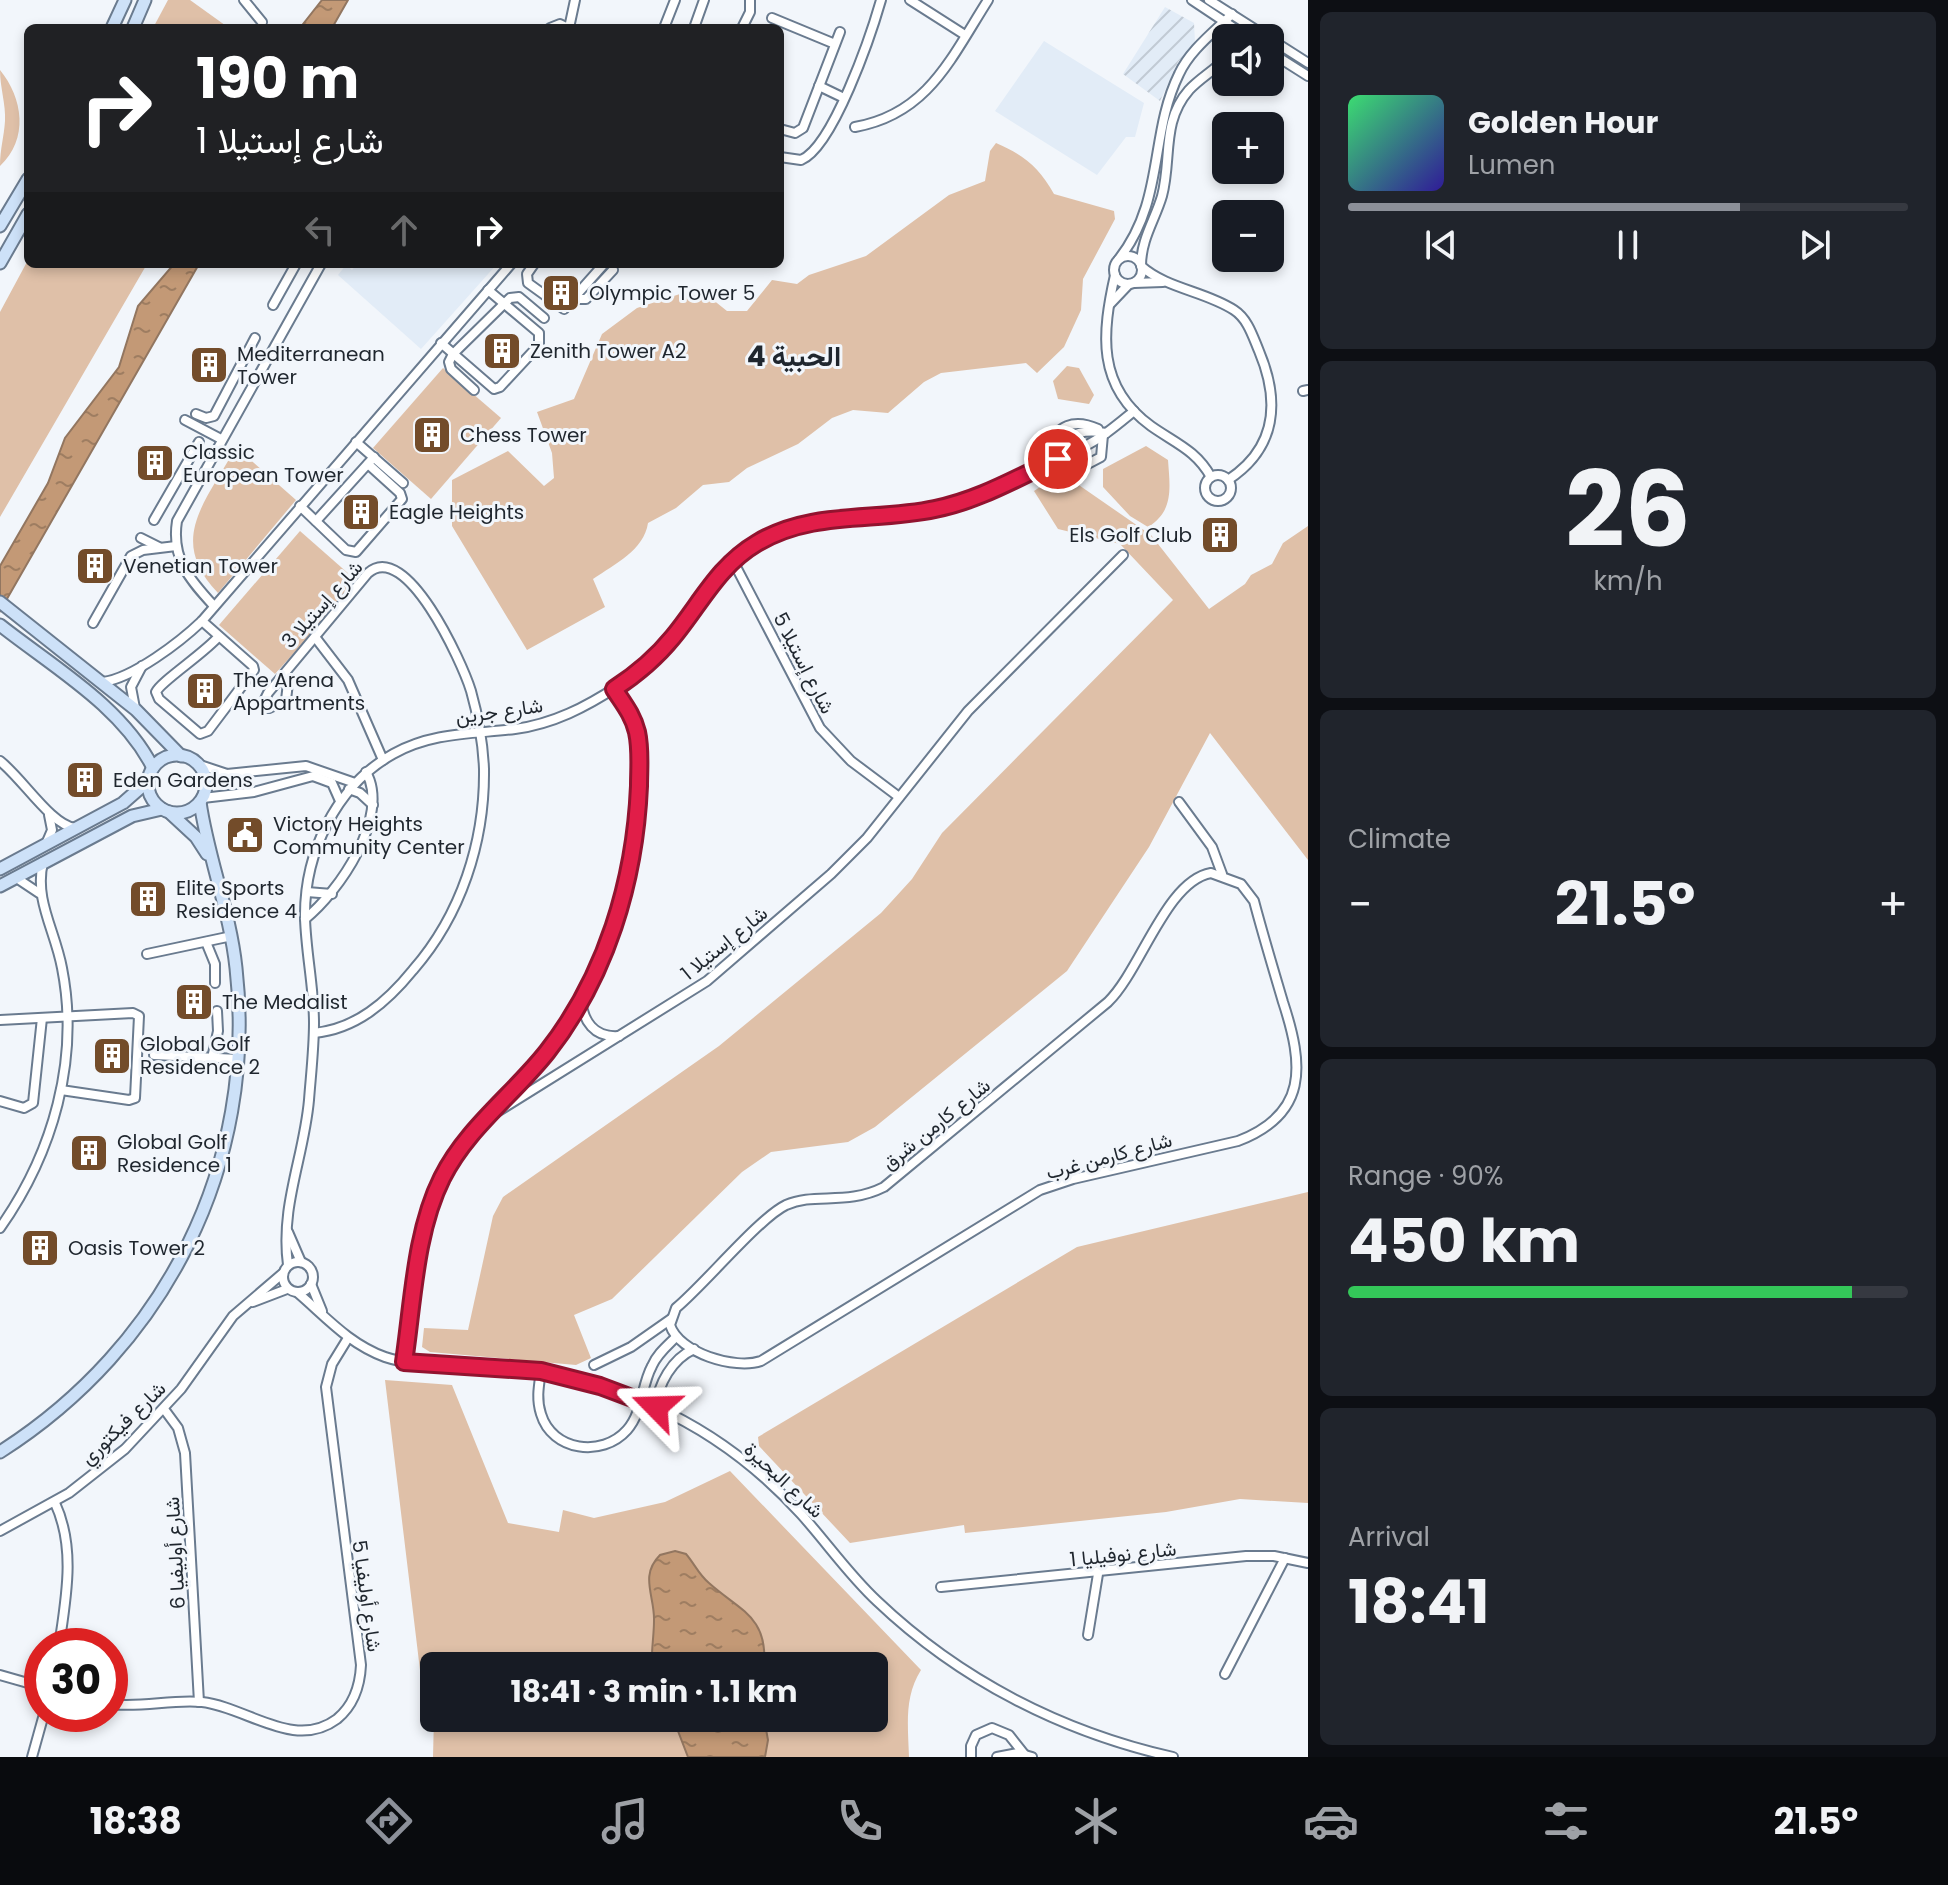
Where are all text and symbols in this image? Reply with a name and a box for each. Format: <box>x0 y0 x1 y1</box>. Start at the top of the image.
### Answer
map controls <box>1212 24 1284 272</box>
button: sound <box>1212 24 1284 96</box>
text: 190 m <box>196 39 359 118</box>
icon: right <box>64 56 168 160</box>
text: Golden Hour <box>1468 101 1658 144</box>
button: + <box>1212 112 1284 184</box>
text: شارع إستيلا 1 <box>196 115 384 166</box>
text: Lumen <box>1468 147 1555 183</box>
button: − <box>1212 200 1284 272</box>
icon: left <box>298 208 342 252</box>
icon: ahead <box>382 208 426 252</box>
icon: right <box>466 208 510 252</box>
icon: previous <box>1419 223 1463 267</box>
icon: pause <box>1606 223 1650 267</box>
icon: next <box>1793 223 1837 267</box>
building icon: Olympic Tower 5 <box>540 272 582 314</box>
place label: Olympic Tower 5 <box>589 279 755 307</box>
building icon: Zenith Tower A2 <box>481 330 523 372</box>
place label: Zenith Tower A2 <box>530 337 687 365</box>
district label: الحبية 4 <box>747 337 841 376</box>
place label: Mediterranean Tower <box>237 340 385 391</box>
building icon: Mediterranean Tower <box>188 344 230 386</box>
building icon: Chess Tower <box>411 414 453 456</box>
place label: Chess Tower <box>460 421 587 449</box>
pin <box>1024 425 1092 493</box>
icon: arrive <box>1036 437 1080 481</box>
text: 26 <box>1565 437 1691 582</box>
place label: Classic European Tower <box>183 438 344 489</box>
building icon: Classic European Tower <box>134 442 176 484</box>
building icon: Eagle Heights <box>340 491 382 533</box>
place label: Eagle Heights <box>389 498 524 526</box>
building icon: Els Golf Club <box>1199 514 1241 556</box>
place label: Els Golf Club <box>1069 521 1192 549</box>
building icon: Venetian Tower <box>74 545 116 587</box>
place label: Venetian Tower <box>123 552 278 580</box>
street label: شارع إستيلا 3 <box>275 554 369 654</box>
text: km/h <box>1593 563 1663 599</box>
street label: شارع إستيلا 5 <box>766 607 842 719</box>
place label: The Arena Appartments <box>233 666 365 717</box>
building icon: The Arena Appartments <box>184 670 226 712</box>
street label: شارع جرين <box>453 691 545 731</box>
building icon: Eden Gardens <box>64 759 106 801</box>
place label: Eden Gardens <box>113 766 253 794</box>
place label: Victory Heights Community Center <box>273 810 465 861</box>
public building icon: Victory Heights Community Center <box>224 814 266 856</box>
text: Climate <box>1348 821 1451 857</box>
text: 21.5° <box>1555 862 1695 946</box>
place label: Elite Sports Residence 4 <box>176 874 297 925</box>
text: − <box>1348 874 1372 935</box>
text: + <box>1878 874 1908 935</box>
building icon: Elite Sports Residence 4 <box>127 878 169 920</box>
street label: شارع إستيلا 1 <box>675 899 773 987</box>
building icon: The Medalist <box>173 981 215 1023</box>
place label: The Medalist <box>222 988 348 1016</box>
place label: Global Golf Residence 2 <box>140 1030 260 1081</box>
building icon: Global Golf Residence 2 <box>91 1035 133 1077</box>
street label: شارع كارمن شرق <box>876 1072 996 1176</box>
street label: شارع كارمن غرب <box>1043 1126 1175 1186</box>
place label: Global Golf Residence 1 <box>117 1128 232 1179</box>
building icon: Global Golf Residence 1 <box>68 1132 110 1174</box>
text: Range · 90% <box>1348 1158 1504 1194</box>
text: 450 km <box>1348 1199 1580 1283</box>
building icon: Oasis Tower 2 <box>19 1227 61 1269</box>
place label: Oasis Tower 2 <box>68 1234 205 1262</box>
position arrow <box>614 1365 698 1449</box>
street label: شارع فيكتوري <box>74 1375 174 1473</box>
street label: شارع البحيرة <box>738 1436 830 1524</box>
street label: شارع أوليفيا 6 <box>158 1496 192 1610</box>
text: Arrival <box>1348 1519 1430 1555</box>
street label: شارع نوفيليا 1 <box>1068 1534 1178 1574</box>
street label: شارع أوليفيا 5 <box>345 1538 389 1654</box>
text: 18:41 <box>1348 1560 1490 1644</box>
speed limit sign: 30 <box>24 1628 128 1732</box>
text: 18:41 · 3 min · 1.1 km <box>510 1670 798 1713</box>
icon: directions <box>361 1793 417 1849</box>
icon: music <box>597 1793 653 1849</box>
icon: phone <box>832 1793 888 1849</box>
icon: climate <box>1068 1793 1124 1849</box>
icon: car <box>1303 1793 1359 1849</box>
icon: filters <box>1538 1793 1594 1849</box>
text: 18:38 <box>90 1796 182 1847</box>
text: 21.5° <box>1774 1796 1858 1847</box>

